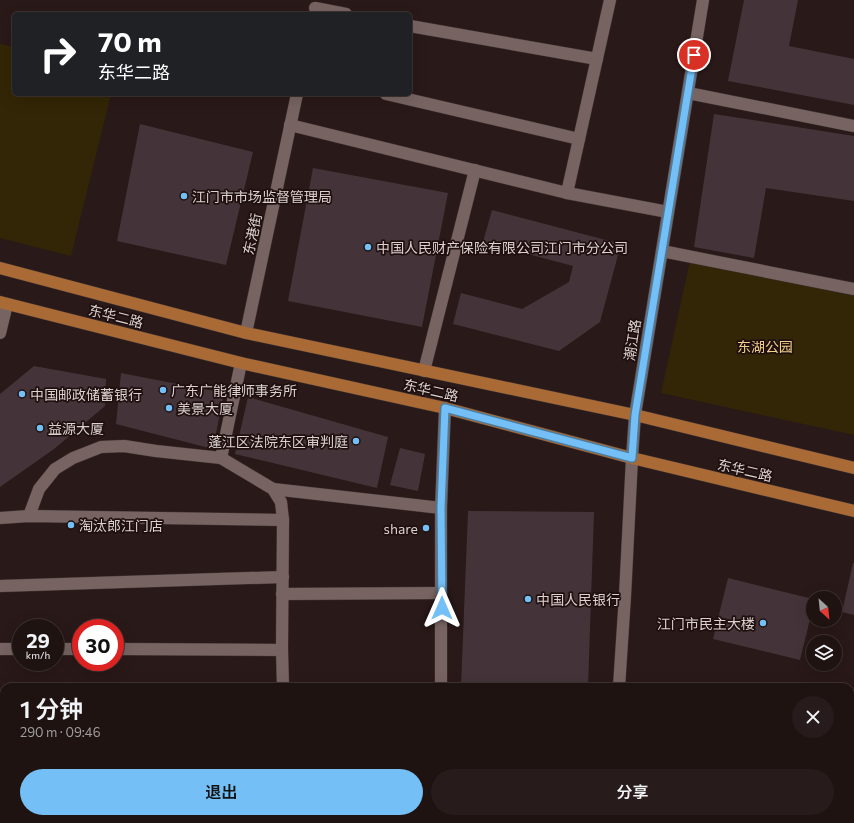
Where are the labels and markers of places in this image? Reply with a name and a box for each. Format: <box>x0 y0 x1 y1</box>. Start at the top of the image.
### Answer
pin <box>677 38 711 72</box>
place label: 江门市市场监督管理局 <box>192 188 332 205</box>
marker: 江门市市场监督管理局 <box>179 191 189 201</box>
place label: 中国人民财产保险有限公司江门市分公司 <box>376 239 628 256</box>
marker: 中国人民财产保险有限公司江门市分公司 <box>363 242 373 252</box>
place label: 广东广能律师事务所 <box>171 382 297 399</box>
marker: 广东广能律师事务所 <box>158 385 168 395</box>
place label: 中国邮政储蓄银行 <box>30 386 142 403</box>
marker: 中国邮政储蓄银行 <box>17 389 27 399</box>
place label: 美景大厦 <box>177 400 233 417</box>
marker: 美景大厦 <box>164 403 174 413</box>
place label: 益源大厦 <box>48 420 104 437</box>
marker: 益源大厦 <box>35 423 45 433</box>
place label: 蓬江区法院东区审判庭 <box>208 433 348 450</box>
marker: 蓬江区法院东区审判庭 <box>351 436 361 446</box>
place label: 淘汰郎江门店 <box>79 517 163 534</box>
marker: 淘汰郎江门店 <box>66 520 76 530</box>
place label: share <box>384 520 418 537</box>
marker: share <box>421 523 431 533</box>
place label: 中国人民银行 <box>536 591 620 608</box>
marker: 中国人民银行 <box>523 594 533 604</box>
place label: 江门市民主大楼 <box>657 615 755 632</box>
marker: 江门市民主大楼 <box>758 618 768 628</box>

